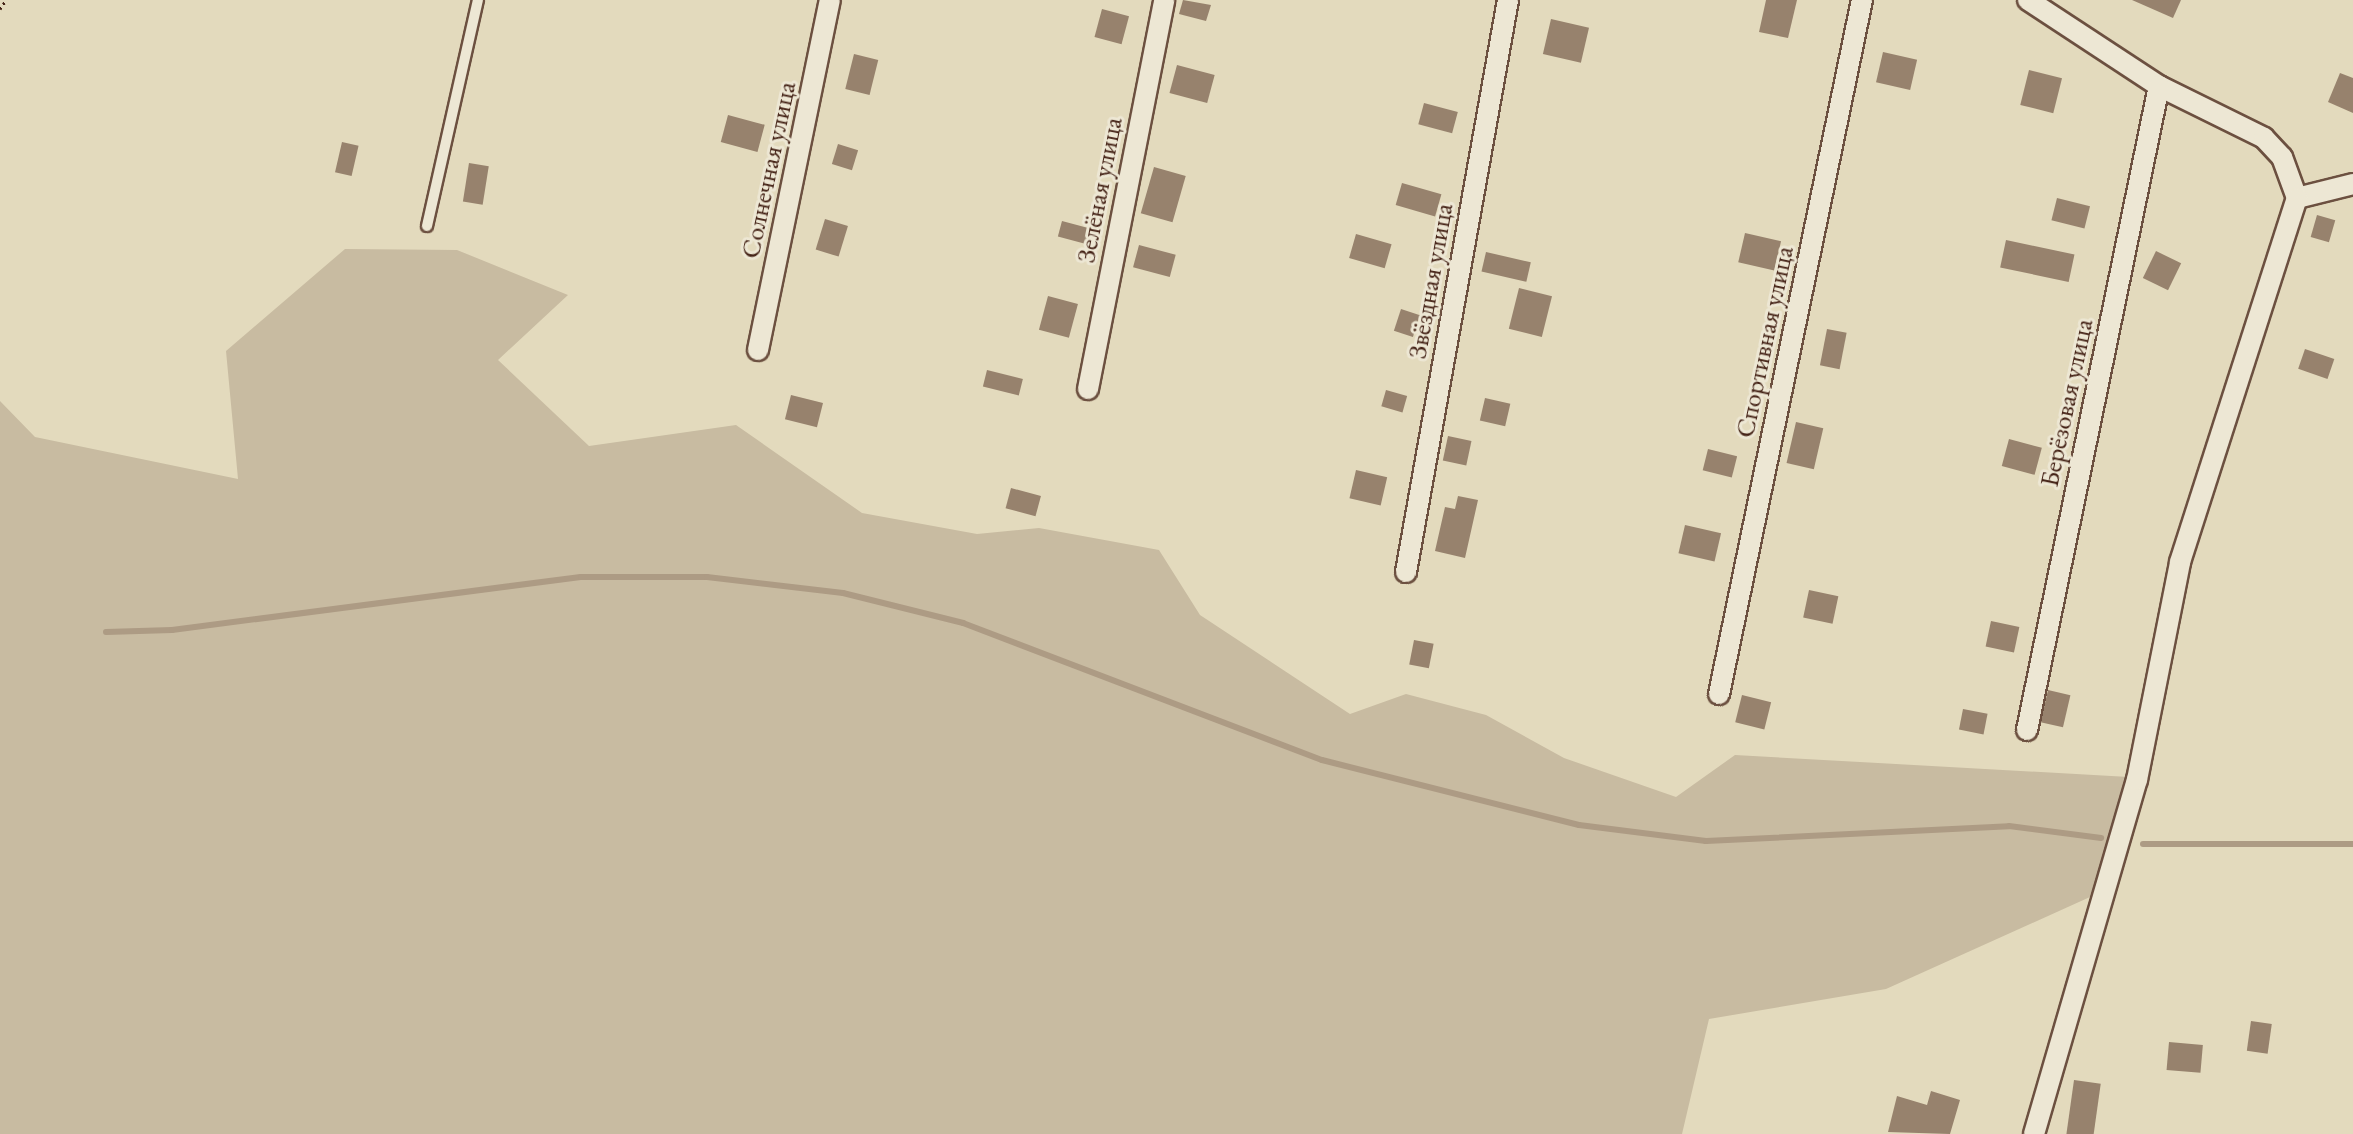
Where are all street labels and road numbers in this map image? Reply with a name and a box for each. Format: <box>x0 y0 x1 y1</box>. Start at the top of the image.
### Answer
street label: Солнечная улица <box>735 79 803 261</box>
street label: Зелёная улица <box>1071 115 1129 265</box>
street label: Звёздная улица <box>1402 201 1460 361</box>
street label: Спортивная улица <box>1729 244 1801 440</box>
street label: Берёзовая улица <box>2034 316 2100 490</box>

